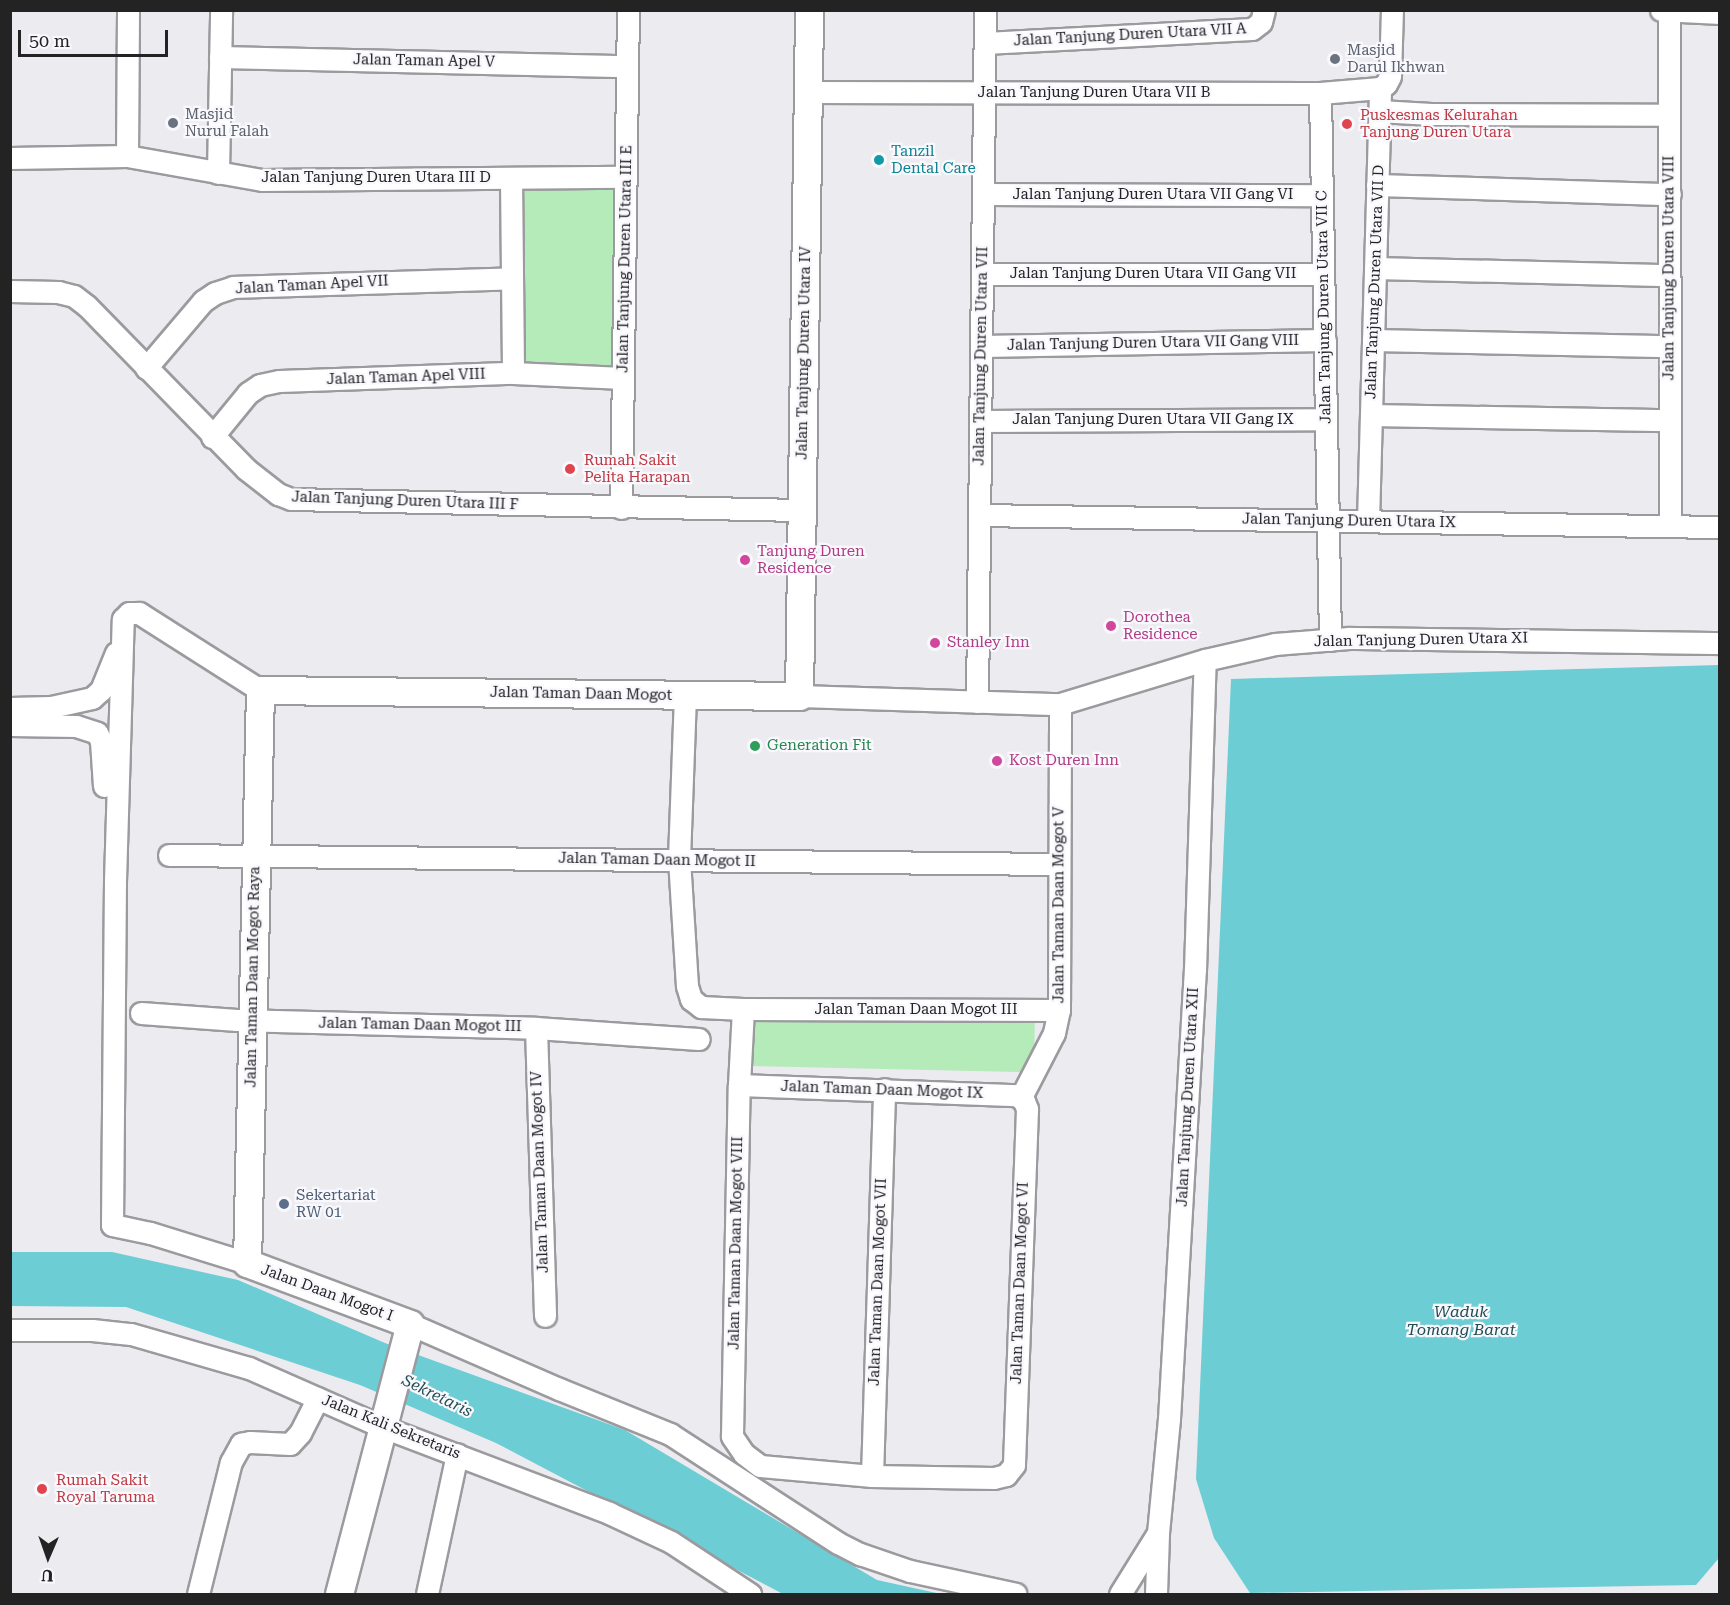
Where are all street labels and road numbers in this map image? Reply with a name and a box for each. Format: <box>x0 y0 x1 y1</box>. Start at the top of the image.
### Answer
street label: Jalan Tanjung Duren Utara VII A <box>1013 20 1247 50</box>
street label: Jalan Taman Apel V <box>353 51 495 71</box>
street label: Jalan Tanjung Duren Utara VII B <box>978 84 1210 102</box>
street label: Jalan Tanjung Duren Utara III E <box>614 145 636 373</box>
street label: Jalan Tanjung Duren Utara VIII <box>1660 156 1678 380</box>
street label: Jalan Tanjung Duren Utara VII D <box>1362 165 1388 399</box>
street label: Jalan Tanjung Duren Utara III D <box>261 169 491 187</box>
street label: Jalan Tanjung Duren Utara VII Gang VI <box>1013 186 1293 204</box>
street label: Jalan Tanjung Duren Utara VII C <box>1313 190 1335 424</box>
street label: Jalan Tanjung Duren Utara IV <box>793 246 815 460</box>
street label: Jalan Tanjung Duren Utara VII <box>970 246 992 466</box>
street label: Jalan Tanjung Duren Utara VII Gang VII <box>1010 265 1296 283</box>
street label: Jalan Taman Apel VII <box>235 272 389 298</box>
street label: Jalan Tanjung Duren Utara VII Gang VIII <box>1007 331 1299 355</box>
street label: Jalan Taman Apel VIII <box>326 365 486 389</box>
street label: Jalan Tanjung Duren Utara VII Gang IX <box>1012 411 1294 429</box>
street label: Jalan Tanjung Duren Utara III F <box>291 488 519 514</box>
street label: Jalan Tanjung Duren Utara IX <box>1242 510 1456 532</box>
street label: Jalan Tanjung Duren Utara XI <box>1314 629 1528 651</box>
street label: Jalan Taman Daan Mogot <box>490 683 672 705</box>
street label: Jalan Taman Daan Mogot V <box>1050 807 1068 1003</box>
street label: Jalan Taman Daan Mogot II <box>558 849 756 871</box>
street label: Jalan Taman Daan Mogot Raya <box>242 866 264 1088</box>
street label: Jalan Tanjung Duren Utara XII <box>1173 987 1203 1207</box>
street label: Jalan Taman Daan Mogot III <box>814 1001 1018 1019</box>
street label: Jalan Taman Daan Mogot III <box>318 1014 522 1036</box>
street label: Jalan Taman Daan Mogot IV <box>527 1071 553 1273</box>
street label: Jalan Taman Daan Mogot IX <box>780 1077 984 1103</box>
street label: Jalan Taman Daan Mogot VIII <box>725 1136 747 1350</box>
street label: Jalan Taman Daan Mogot VII <box>865 1178 891 1386</box>
street label: Jalan Taman Daan Mogot VI <box>1007 1182 1033 1384</box>
street label: Jalan Daan Mogot I <box>258 1261 396 1325</box>
street label: Jalan Kali Sekretaris <box>319 1391 463 1463</box>

